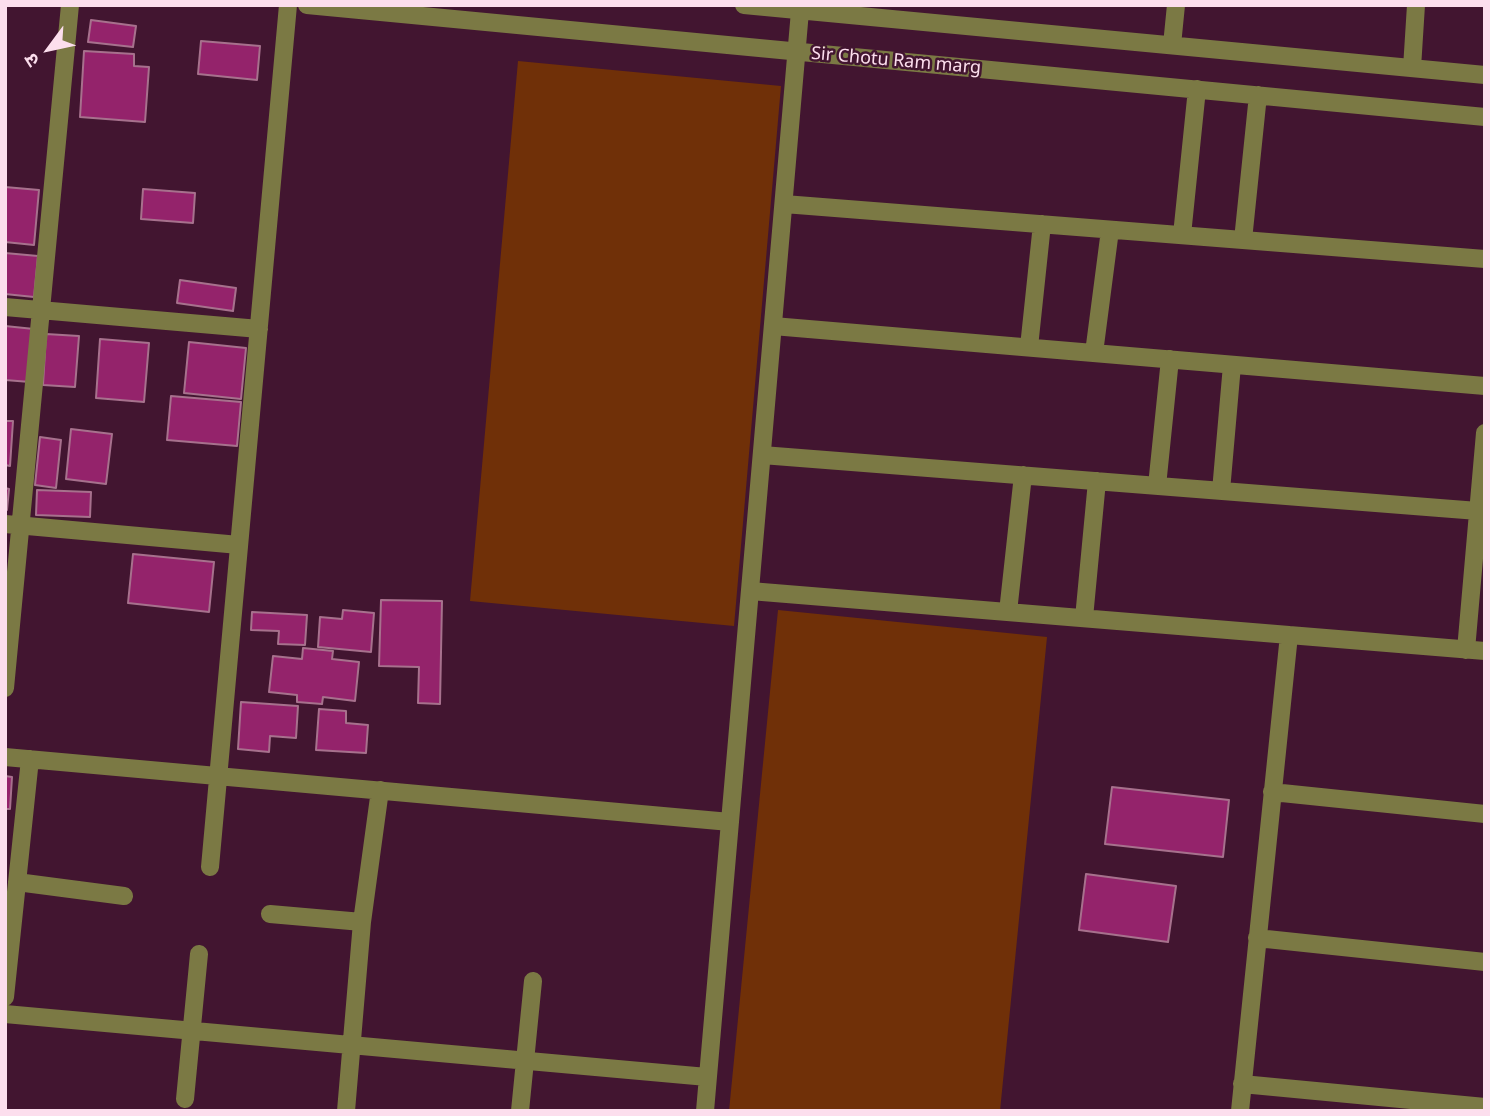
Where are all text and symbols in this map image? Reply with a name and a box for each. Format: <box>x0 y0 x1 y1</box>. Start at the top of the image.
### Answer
north arrow <box>14 14 84 84</box>
street label: Sir Chotu Ram marg <box>810 43 982 79</box>
text: उ <box>17 49 45 72</box>

